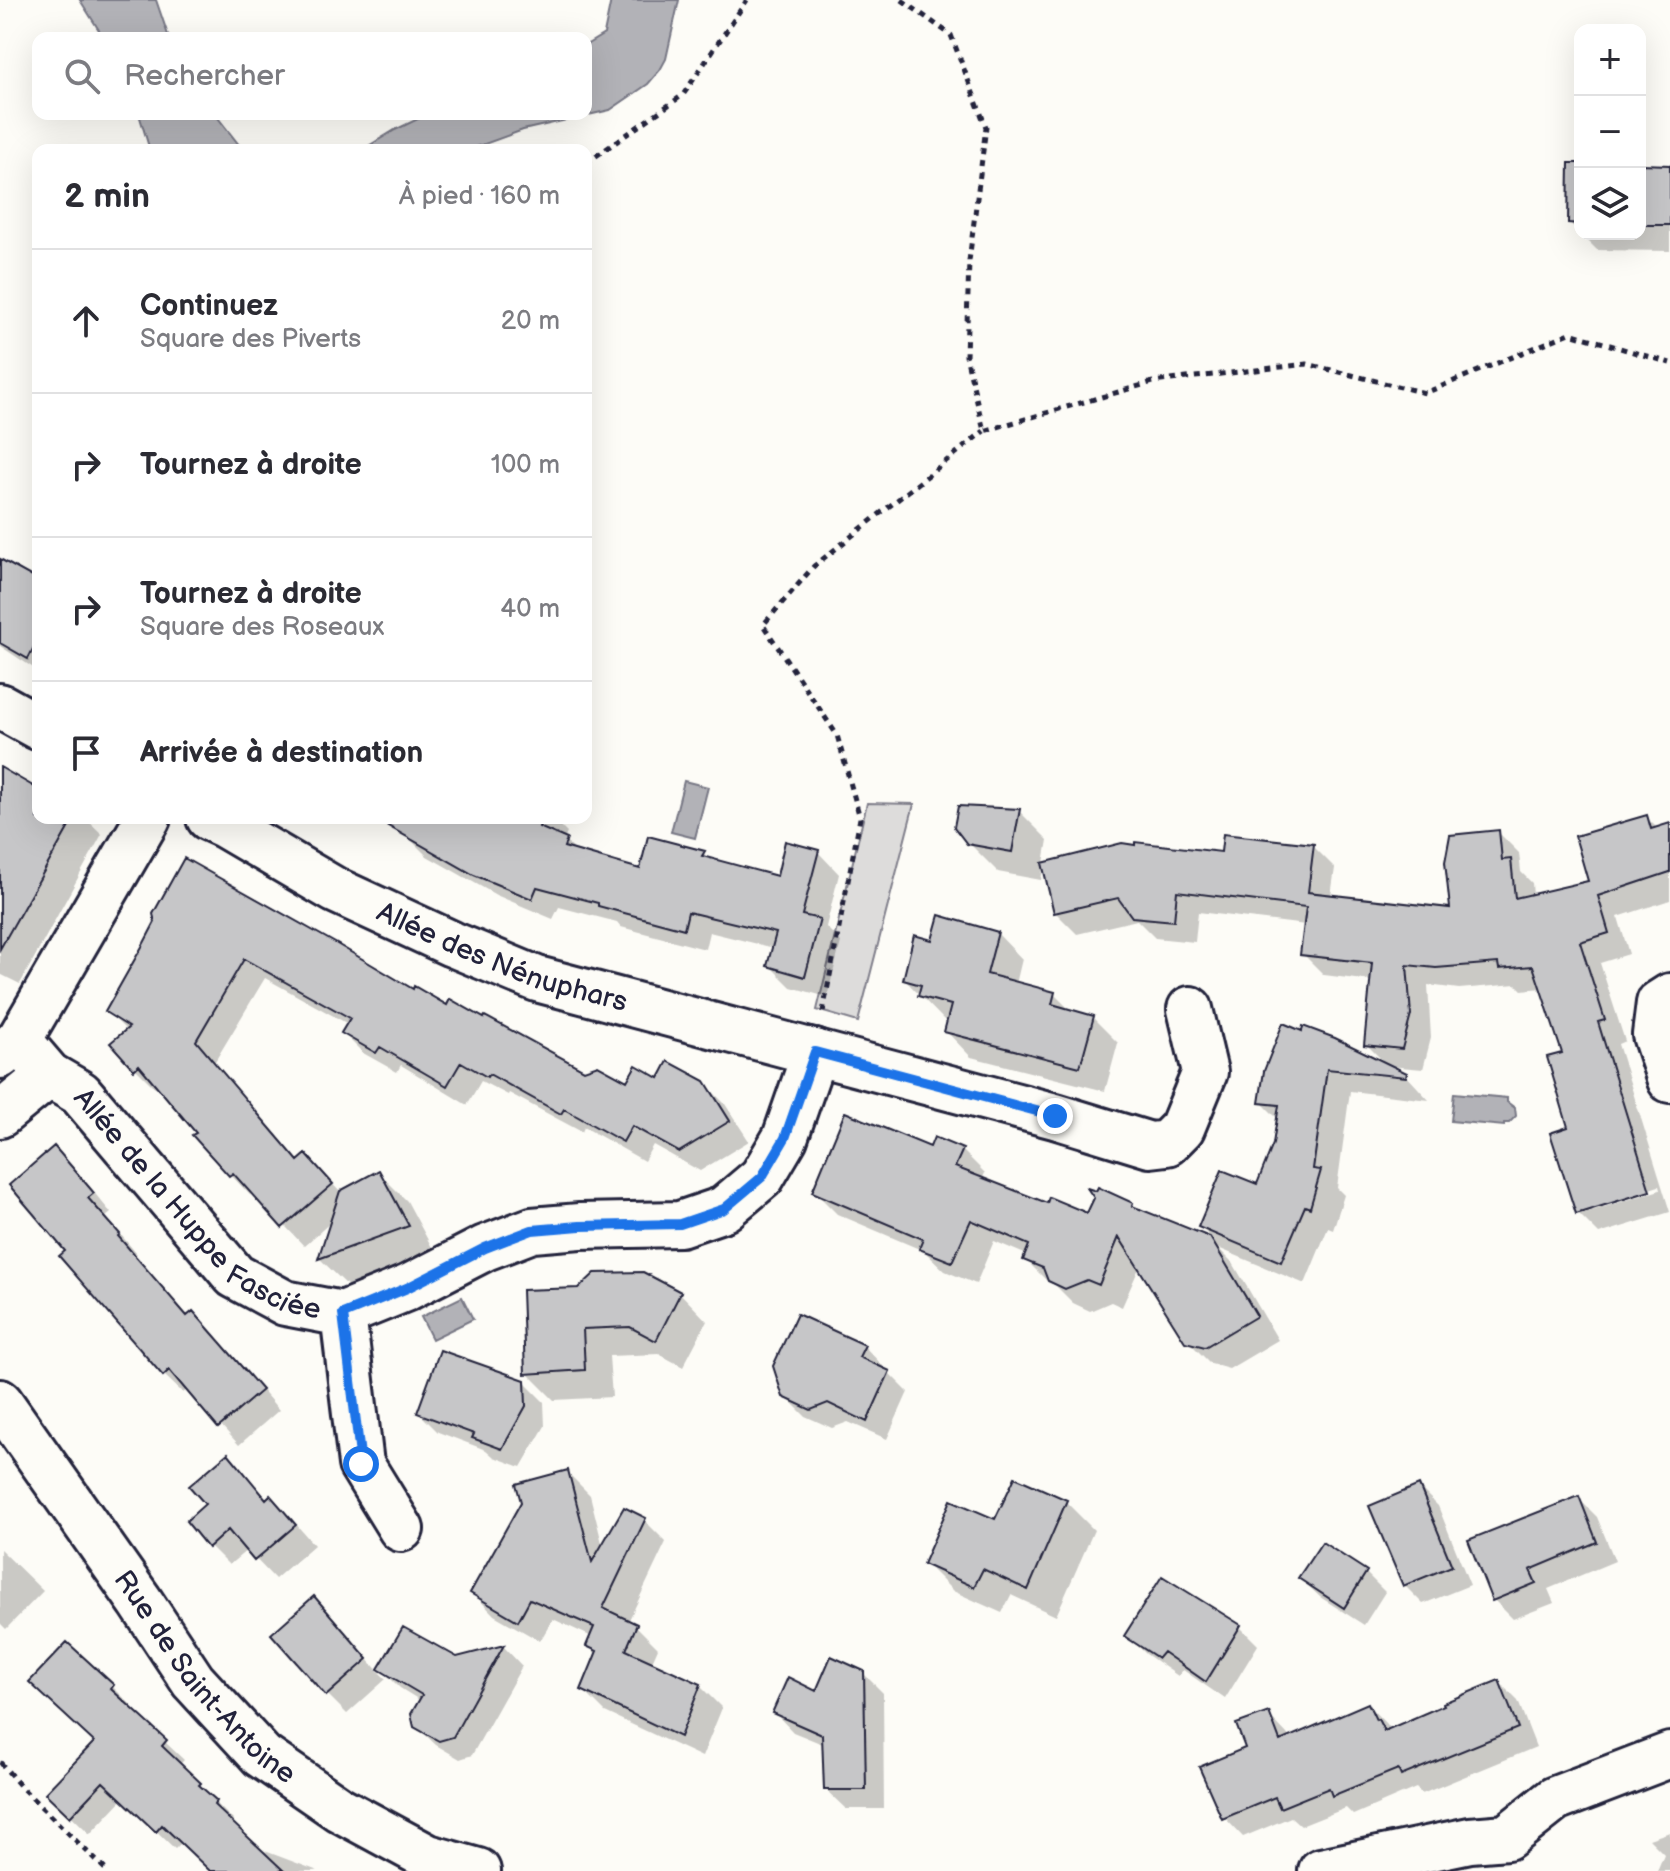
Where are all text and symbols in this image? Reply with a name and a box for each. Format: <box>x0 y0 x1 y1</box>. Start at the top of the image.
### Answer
map controls <box>1574 24 1646 240</box>
button: + <box>1574 24 1646 96</box>
search box <box>32 32 592 120</box>
icon: search <box>60 54 104 98</box>
text: Rechercher <box>124 58 285 94</box>
button: − <box>1574 96 1646 168</box>
button: layers <box>1574 168 1646 240</box>
text: 2 min <box>64 176 150 217</box>
text: À pied · 160 m <box>399 181 560 212</box>
text: Continuez <box>140 288 278 324</box>
icon: ahead <box>64 299 108 343</box>
text: 20 m <box>501 306 560 337</box>
text: Square des Piverts <box>140 324 361 355</box>
icon: right <box>64 443 108 487</box>
text: Tournez à droite <box>140 447 362 483</box>
text: 100 m <box>491 450 560 481</box>
text: Tournez à droite <box>140 576 362 612</box>
icon: right <box>64 587 108 631</box>
text: 40 m <box>500 594 560 625</box>
text: Square des Roseaux <box>140 612 385 643</box>
icon: arrive <box>64 731 108 775</box>
text: Arrivée à destination <box>140 735 423 771</box>
street label: Allée des Nénuphars <box>372 895 631 1019</box>
street label: Allée de la Huppe Fasciée <box>67 1082 324 1326</box>
route end <box>1037 1098 1073 1134</box>
route start <box>343 1446 379 1482</box>
street label: Rue de Saint-Antoine <box>107 1564 302 1791</box>

